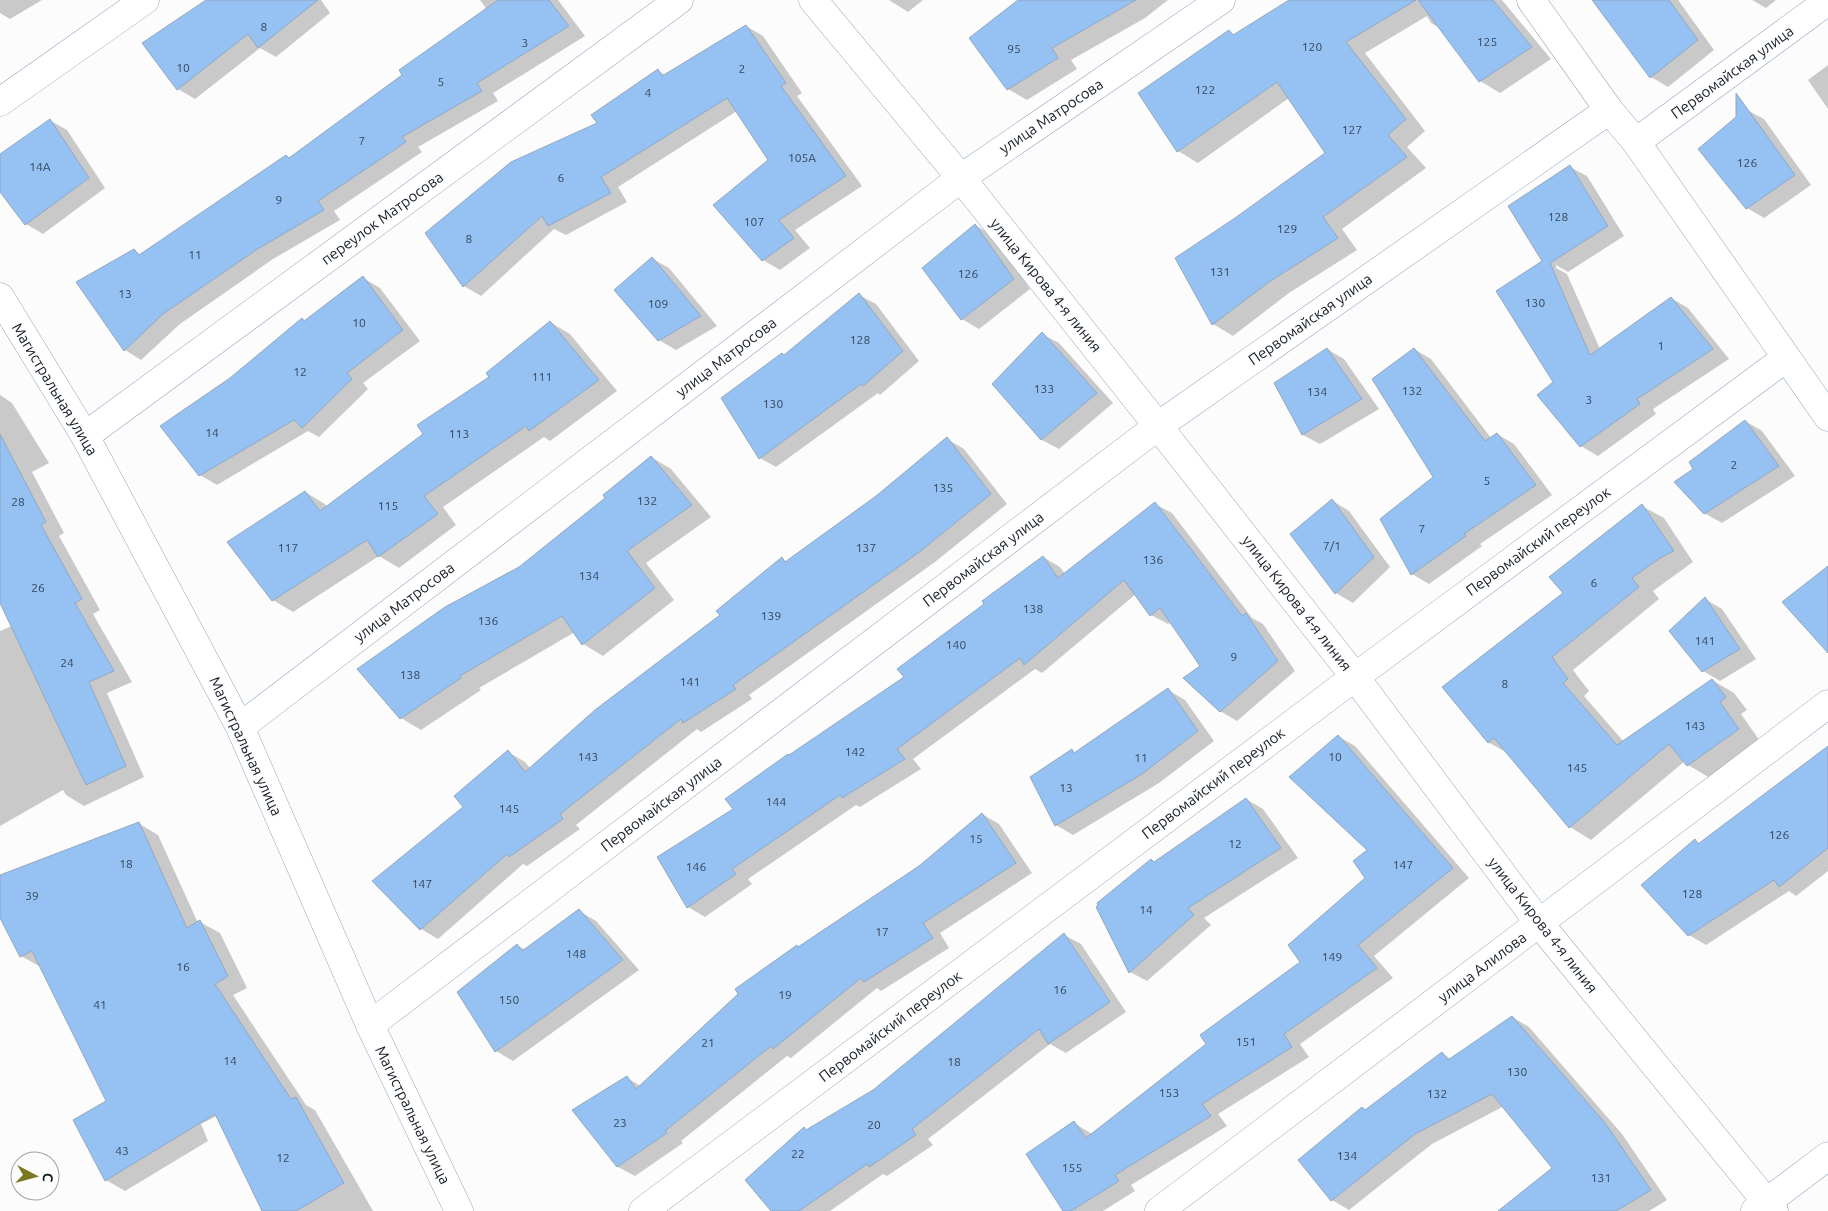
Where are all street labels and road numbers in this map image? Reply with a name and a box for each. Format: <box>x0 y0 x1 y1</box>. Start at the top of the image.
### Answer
street label: Первомайская улица <box>1668 22 1796 122</box>
street label: улица Матросова <box>996 75 1106 157</box>
street label: переулок Матросова <box>318 168 446 268</box>
street label: улица Кирова 4-я линия <box>987 215 1105 355</box>
street label: Первомайская улица <box>1245 270 1375 368</box>
street label: улица Матросова <box>673 314 779 400</box>
street label: Магистральная улица <box>9 320 101 458</box>
street label: Первомайский переулок <box>1463 483 1614 599</box>
street label: Первомайская улица <box>919 508 1047 610</box>
street label: улица Кирова 4-я линия <box>1239 532 1355 674</box>
street label: улица Матросова <box>351 559 457 645</box>
street label: Магистральная улица <box>206 674 286 818</box>
street label: Первомайский переулок <box>1138 724 1288 842</box>
street label: Первомайская улица <box>597 753 725 855</box>
street label: улица Кирова 4-я линия <box>1485 854 1601 996</box>
street label: улица Алилова <box>1435 928 1529 1006</box>
street label: Первомайский переулок <box>815 967 965 1085</box>
street label: Магистральная улица <box>372 1043 454 1187</box>

